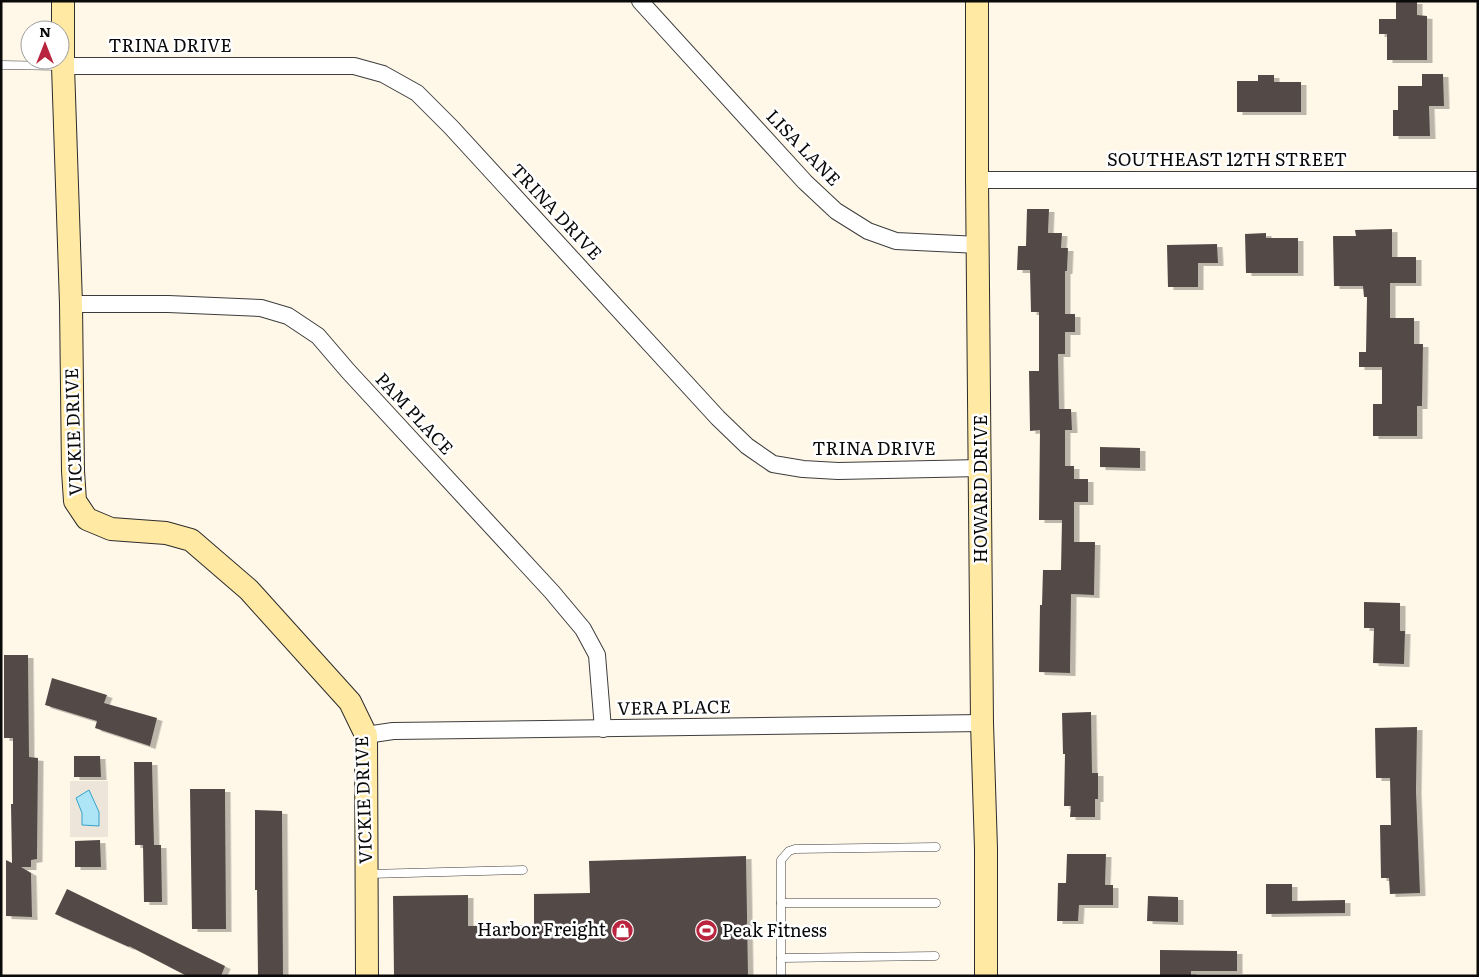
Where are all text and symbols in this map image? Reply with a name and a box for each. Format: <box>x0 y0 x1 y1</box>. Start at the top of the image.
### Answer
north arrow <box>20 20 70 70</box>
text: N <box>39 21 51 41</box>
street label: TRINA DRIVE <box>108 31 232 58</box>
street label: LISA LANE <box>761 103 848 191</box>
street label: SOUTHEAST 12TH STREET <box>1107 145 1347 172</box>
street label: TRINA DRIVE <box>505 157 609 265</box>
street label: PAM PLACE <box>370 366 460 460</box>
street label: VICKIE DRIVE <box>57 368 88 497</box>
street label: HOWARD DRIVE <box>966 415 993 563</box>
street label: TRINA DRIVE <box>812 434 936 461</box>
street label: VERA PLACE <box>617 692 731 721</box>
street label: VICKIE DRIVE <box>347 736 378 865</box>
place label: Harbor Freight <box>477 915 607 942</box>
place label: Peak Fitness <box>722 916 827 943</box>
shop icon: Harbor Freight <box>610 918 634 942</box>
sports icon: Peak Fitness <box>694 919 718 943</box>

